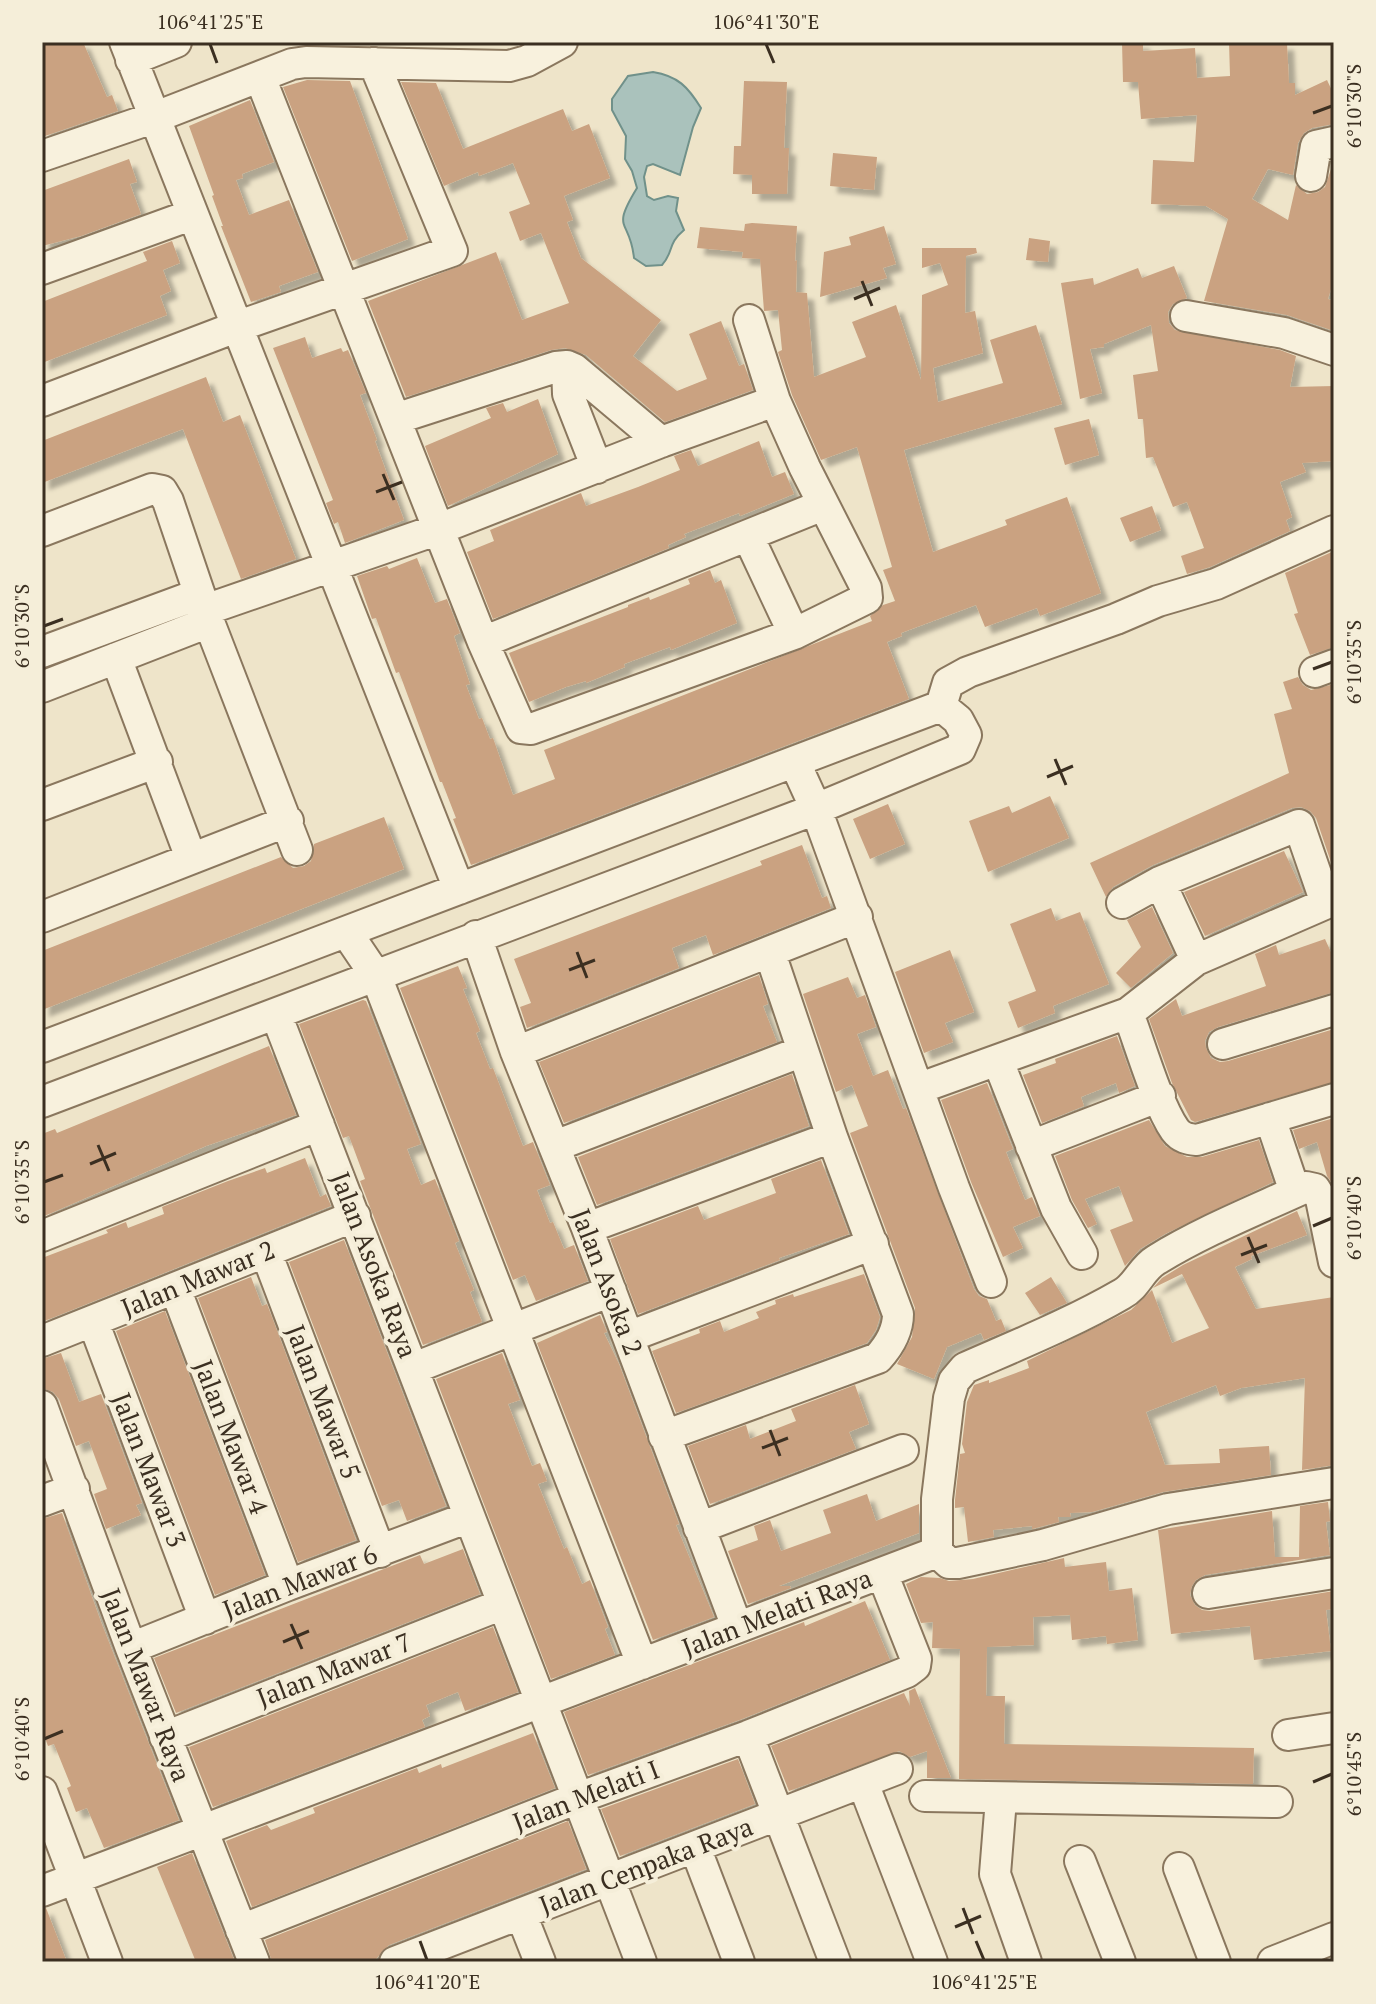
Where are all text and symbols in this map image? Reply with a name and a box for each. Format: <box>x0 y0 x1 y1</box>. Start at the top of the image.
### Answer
text: 106°41'25"E <box>157 8 263 35</box>
text: 106°41'30"E <box>713 8 819 35</box>
text: 6°10'30"S <box>1340 64 1367 148</box>
text: 6°10'30"S <box>8 584 35 668</box>
text: 6°10'35"S <box>1340 620 1367 704</box>
text: 6°10'35"S <box>8 1140 35 1224</box>
street label: Jalan Asoka Raya <box>324 1167 426 1362</box>
text: 6°10'40"S <box>1340 1176 1367 1260</box>
street label: Jalan Asoka 2 <box>564 1204 651 1360</box>
street label: Jalan Mawar 2 <box>116 1232 279 1324</box>
street label: Jalan Mawar 5 <box>279 1320 369 1484</box>
street label: Jalan Mawar 4 <box>187 1355 277 1519</box>
street label: Jalan Mawar 3 <box>105 1388 195 1552</box>
street label: Jalan Mawar 6 <box>218 1536 382 1626</box>
street label: Jalan Melati Raya <box>677 1560 877 1664</box>
street label: Jalan Mawar Raya <box>94 1583 199 1786</box>
street label: Jalan Mawar 7 <box>252 1624 416 1714</box>
text: 6°10'40"S <box>8 1697 35 1781</box>
text: 6°10'45"S <box>1340 1732 1367 1816</box>
street label: Jalan Melati I <box>508 1752 664 1839</box>
street label: Jalan Cenpaka Raya <box>534 1809 757 1921</box>
text: 106°41'20"E <box>374 1968 480 1995</box>
text: 106°41'25"E <box>931 1968 1037 1995</box>

